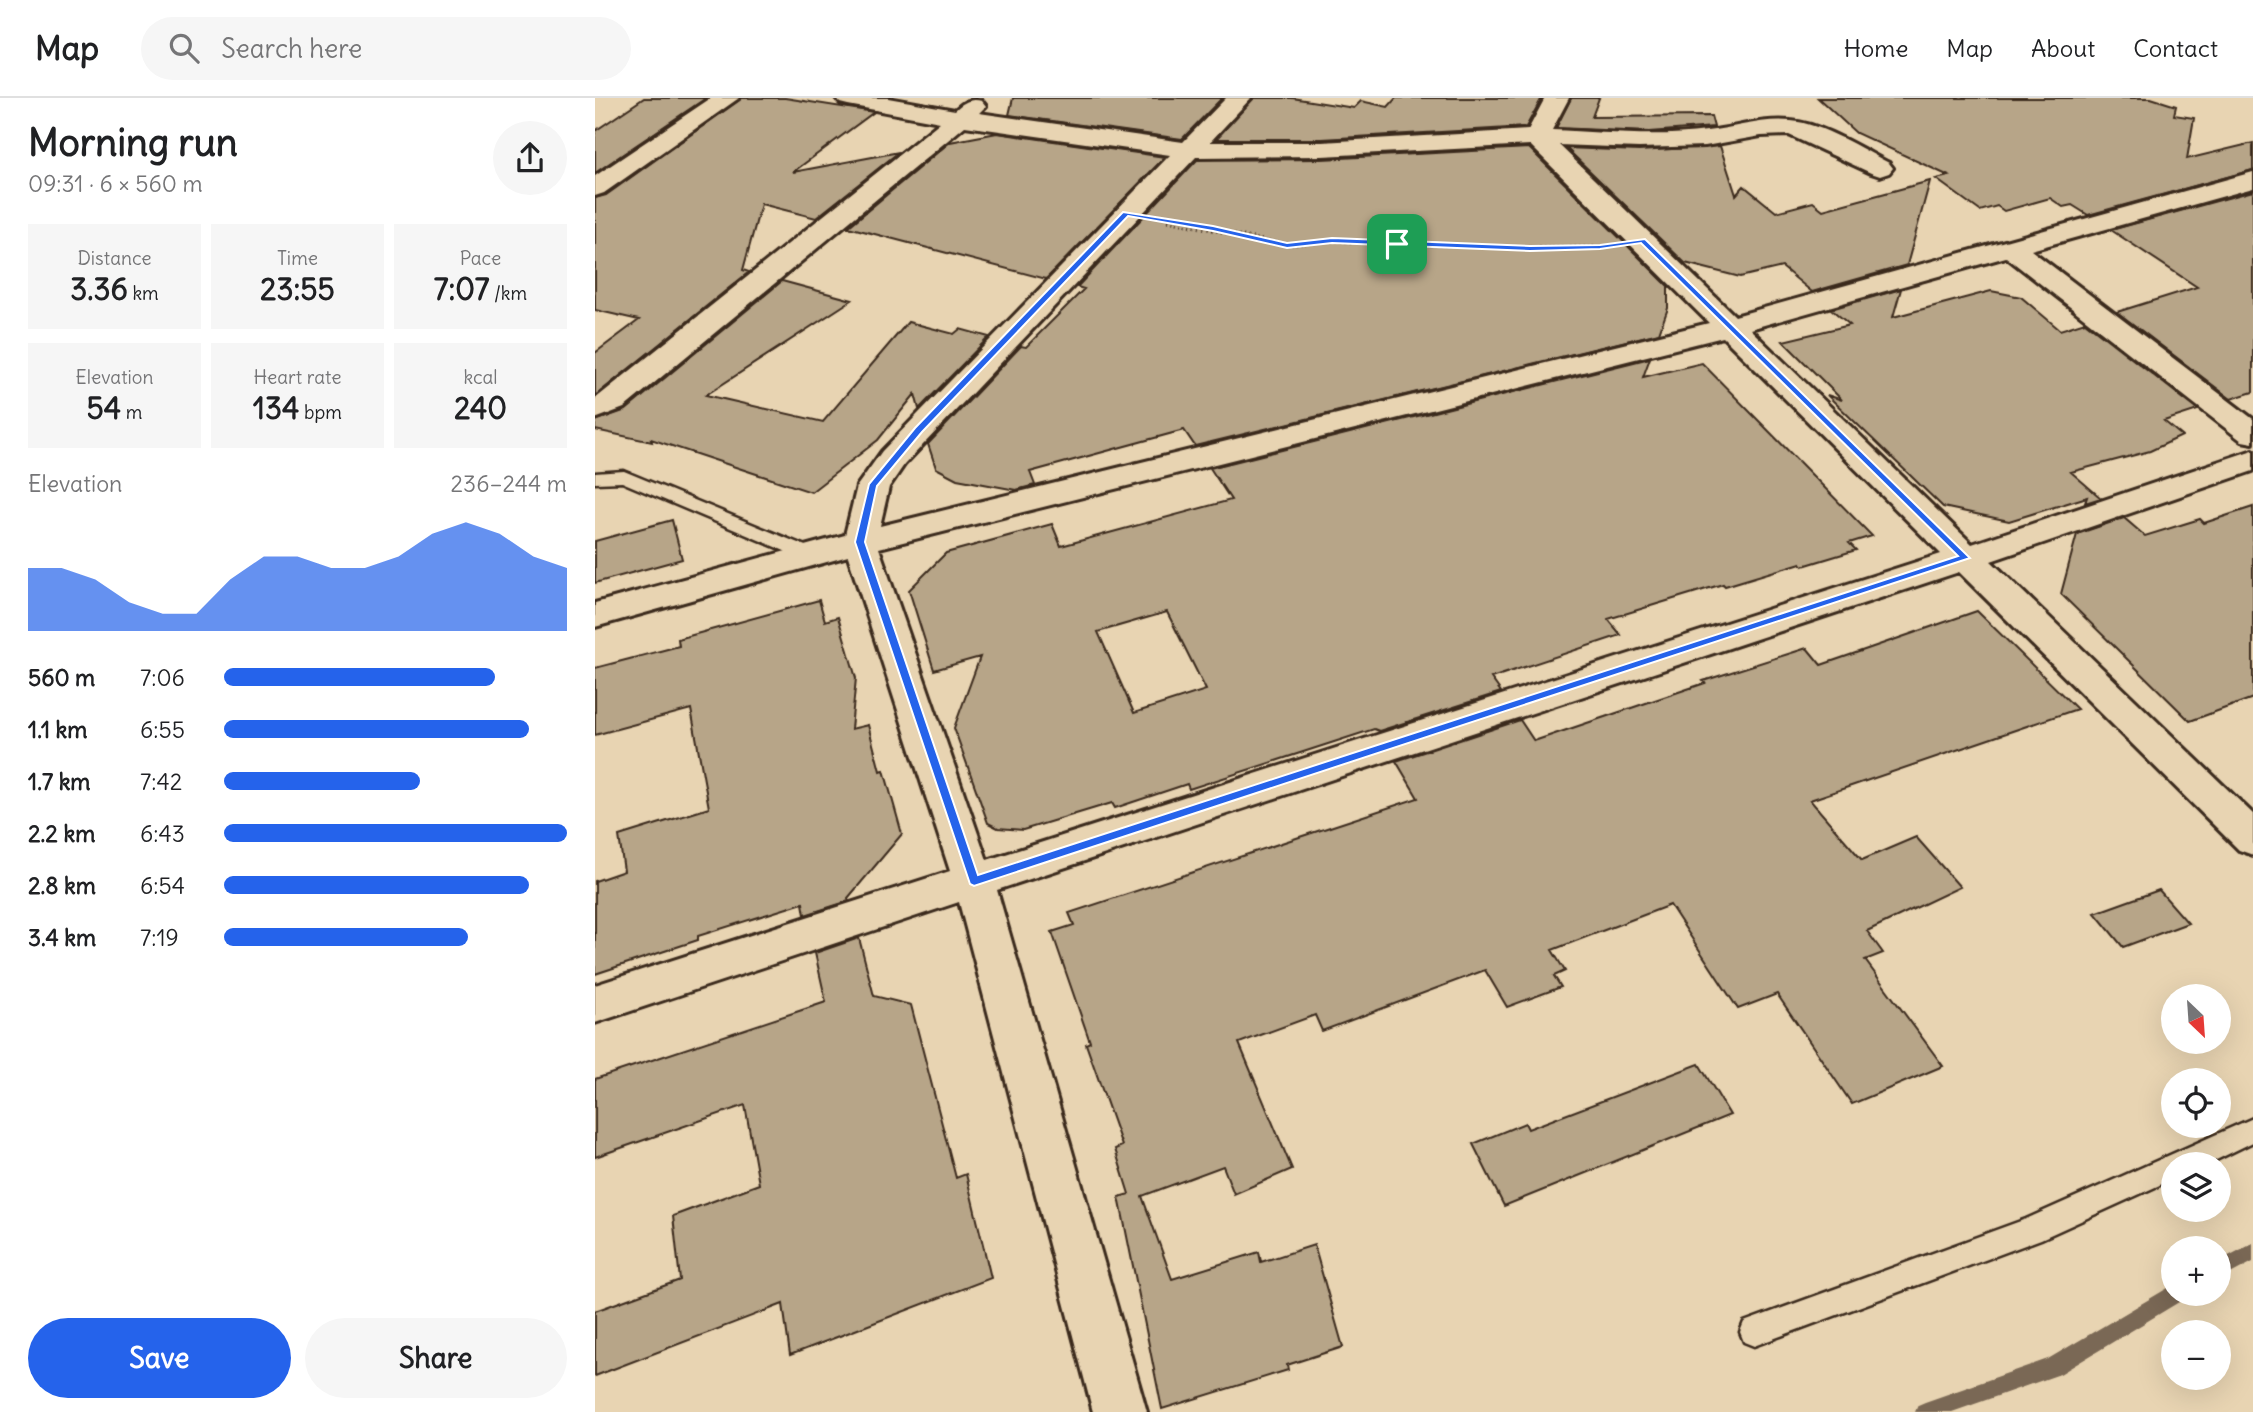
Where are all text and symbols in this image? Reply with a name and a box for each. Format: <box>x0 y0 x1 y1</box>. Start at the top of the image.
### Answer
search box <box>141 17 631 80</box>
text: Map <box>35 27 99 69</box>
icon: search <box>165 29 203 67</box>
text: Search here <box>221 32 362 65</box>
text: Home <box>1844 33 1908 63</box>
text: Map <box>1946 33 1993 63</box>
text: About <box>2031 33 2095 63</box>
text: Contact <box>2133 33 2218 63</box>
text: Morning run <box>28 119 238 166</box>
button: share <box>493 121 567 195</box>
text: 09:31 · 6 × 560 m <box>28 169 203 198</box>
pin <box>1367 214 1427 274</box>
icon: arrive <box>1378 225 1416 263</box>
text: Distance <box>77 246 152 270</box>
text: Time <box>277 246 318 270</box>
text: Pace <box>460 246 501 270</box>
text: 3.36 <box>70 270 128 308</box>
text: 23:55 <box>260 270 335 308</box>
text: 7:07 <box>434 270 489 308</box>
text: km <box>128 281 159 305</box>
text: /km <box>489 281 527 305</box>
text: Elevation <box>76 365 153 389</box>
text: Heart rate <box>253 365 342 389</box>
text: kcal <box>463 365 498 389</box>
text: 54 <box>87 389 121 427</box>
text: 134 <box>253 389 299 427</box>
text: 240 <box>454 389 507 427</box>
text: m <box>121 400 142 424</box>
text: bpm <box>299 400 342 424</box>
text: Elevation <box>28 469 122 498</box>
text: 236–244 m <box>451 469 567 498</box>
text: 560 m <box>28 663 95 692</box>
text: 7:06 <box>140 663 185 692</box>
text: 1.1 km <box>28 715 87 744</box>
text: 6:55 <box>140 715 185 744</box>
text: 1.7 km <box>28 767 91 796</box>
text: 7:42 <box>140 767 182 796</box>
text: 2.2 km <box>28 819 95 848</box>
text: 6:43 <box>140 819 185 848</box>
text: 2.8 km <box>28 871 96 900</box>
text: 6:54 <box>140 871 185 900</box>
text: 3.4 km <box>28 923 96 952</box>
text: 7:19 <box>140 923 179 952</box>
north arrow <box>2161 984 2231 1054</box>
map controls <box>2161 984 2231 1390</box>
button: locate <box>2161 1068 2231 1138</box>
button: layers <box>2161 1152 2231 1222</box>
button: + <box>2161 1236 2231 1306</box>
button: Save <box>28 1318 291 1398</box>
button: Share <box>305 1318 567 1398</box>
button: − <box>2161 1320 2231 1390</box>

